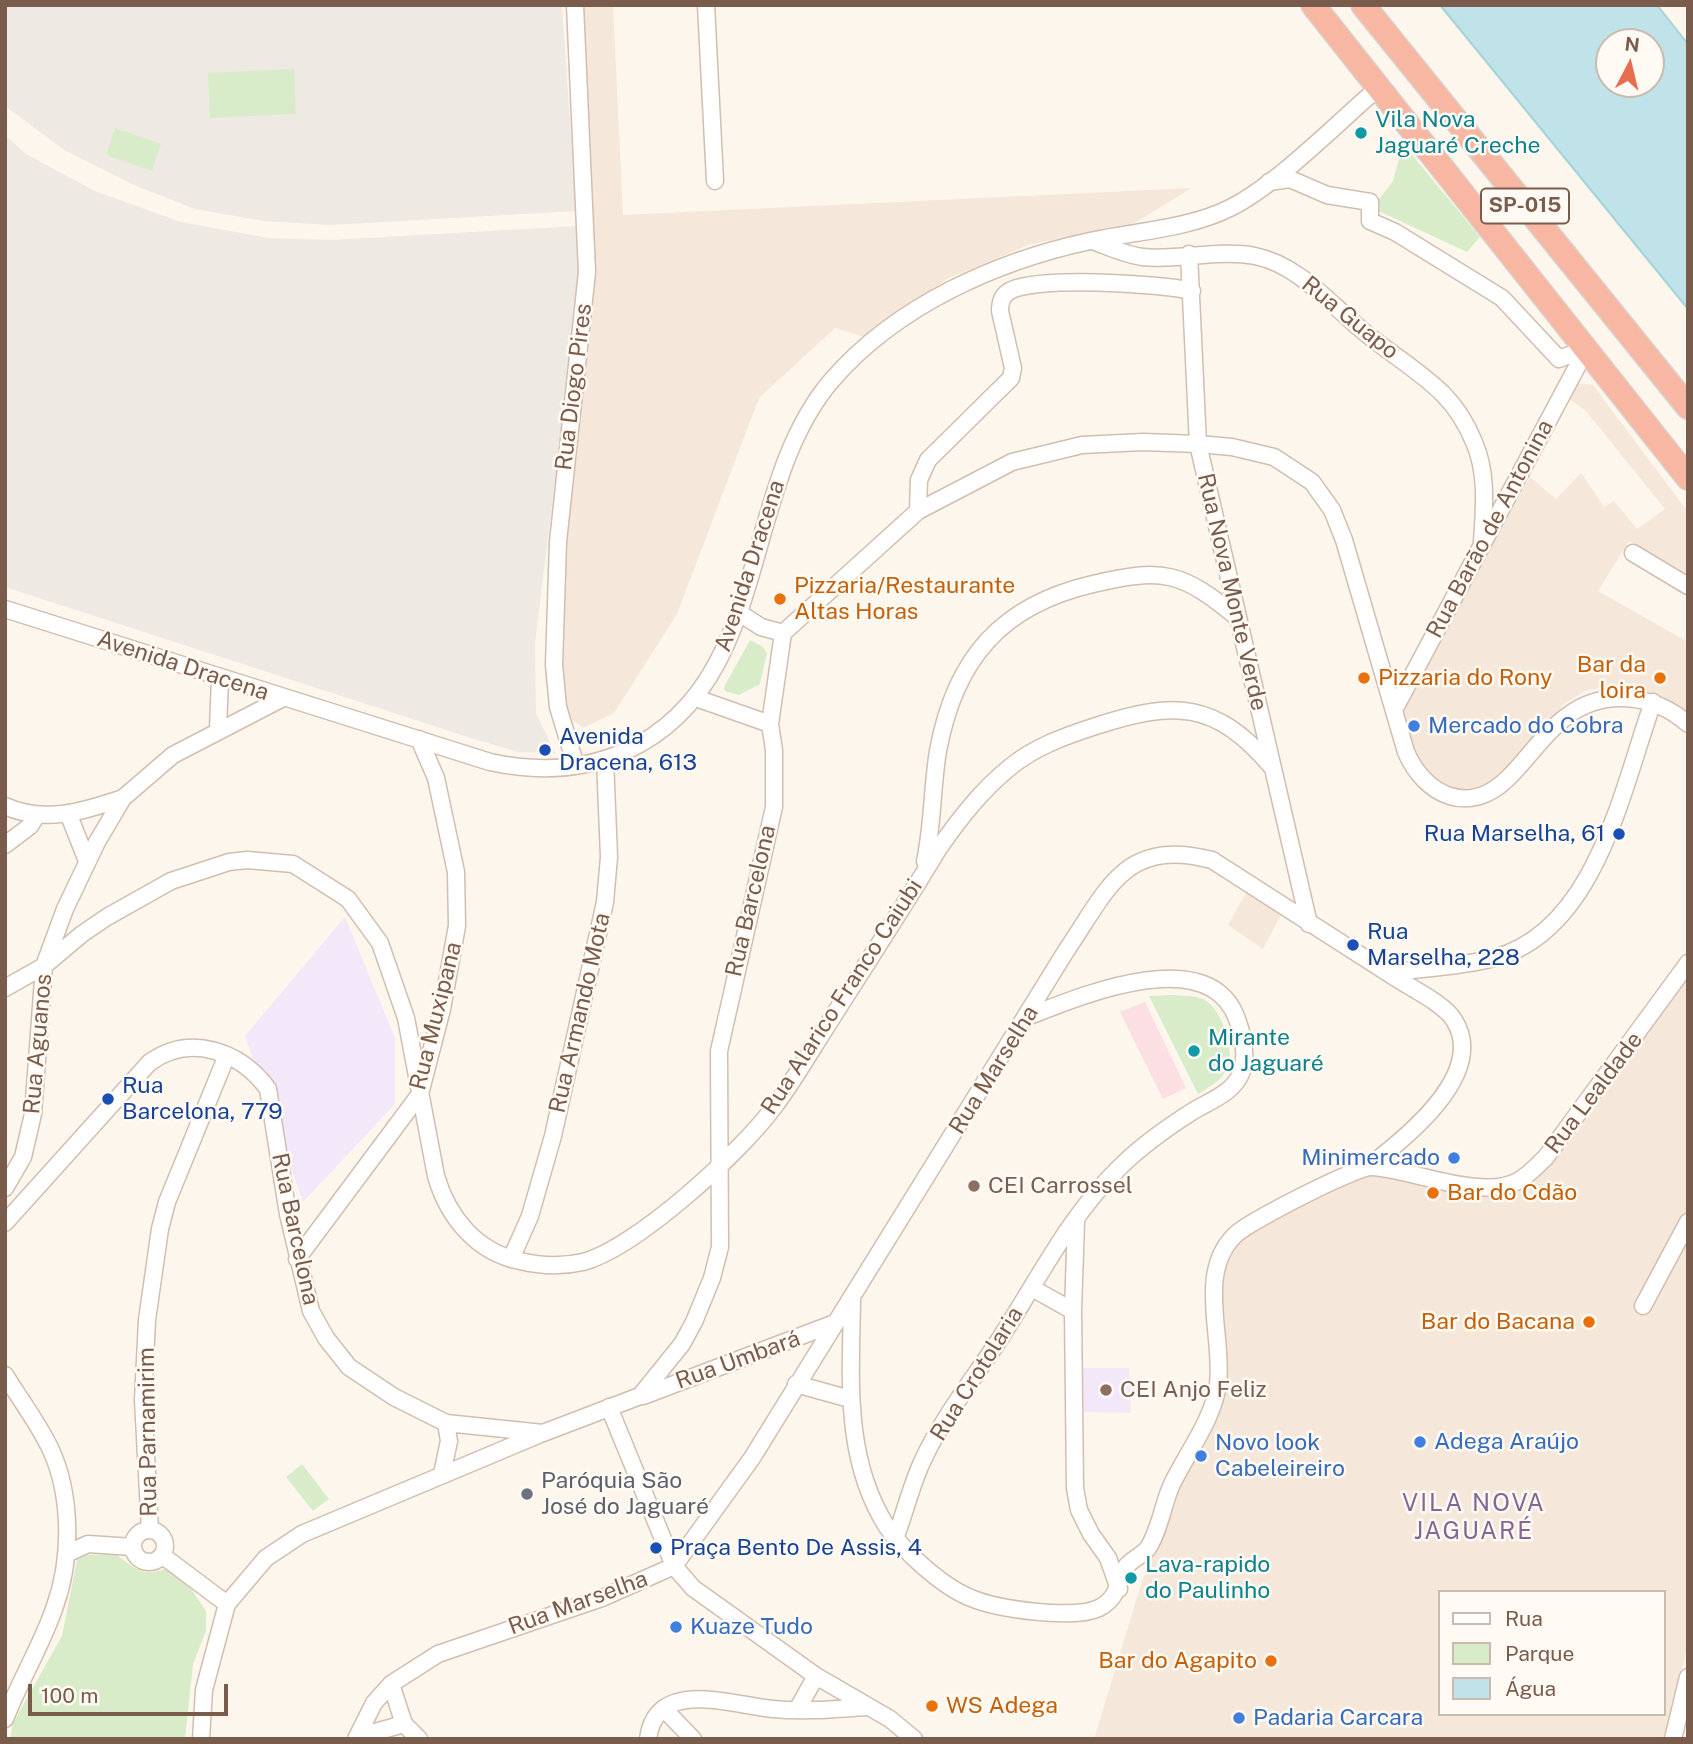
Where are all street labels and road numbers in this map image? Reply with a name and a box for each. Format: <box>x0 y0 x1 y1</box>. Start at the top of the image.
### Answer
road number: SP-015 <box>1481 188 1569 224</box>
street label: Rua Guapo <box>1296 271 1404 365</box>
street label: Rua Diogo Pires <box>550 302 598 472</box>
street label: Rua Barão de Antonina <box>1421 415 1559 643</box>
street label: Rua Nova Monte Verde <box>1191 471 1273 713</box>
street label: Avenida Dracena <box>709 477 791 655</box>
street label: Avenida Dracena <box>94 625 272 707</box>
street label: Rua Barcelona <box>720 822 782 980</box>
street label: Rua Alarico Franco Caiubi <box>756 874 928 1120</box>
street label: Rua Armando Mota <box>544 910 616 1116</box>
street label: Rua Muxipana <box>404 939 468 1093</box>
street label: Rua Aguanos <box>18 973 58 1115</box>
street label: Rua Marselha <box>944 1001 1044 1139</box>
street label: Rua Lealdade <box>1539 1027 1649 1159</box>
street label: Rua Barcelona <box>265 1150 325 1308</box>
street label: Rua Crotolaria <box>925 1302 1029 1446</box>
street label: Rua Umbará <box>672 1325 804 1395</box>
street label: Rua Parnamirim <box>133 1347 163 1517</box>
street label: Rua Marselha <box>504 1565 652 1641</box>

